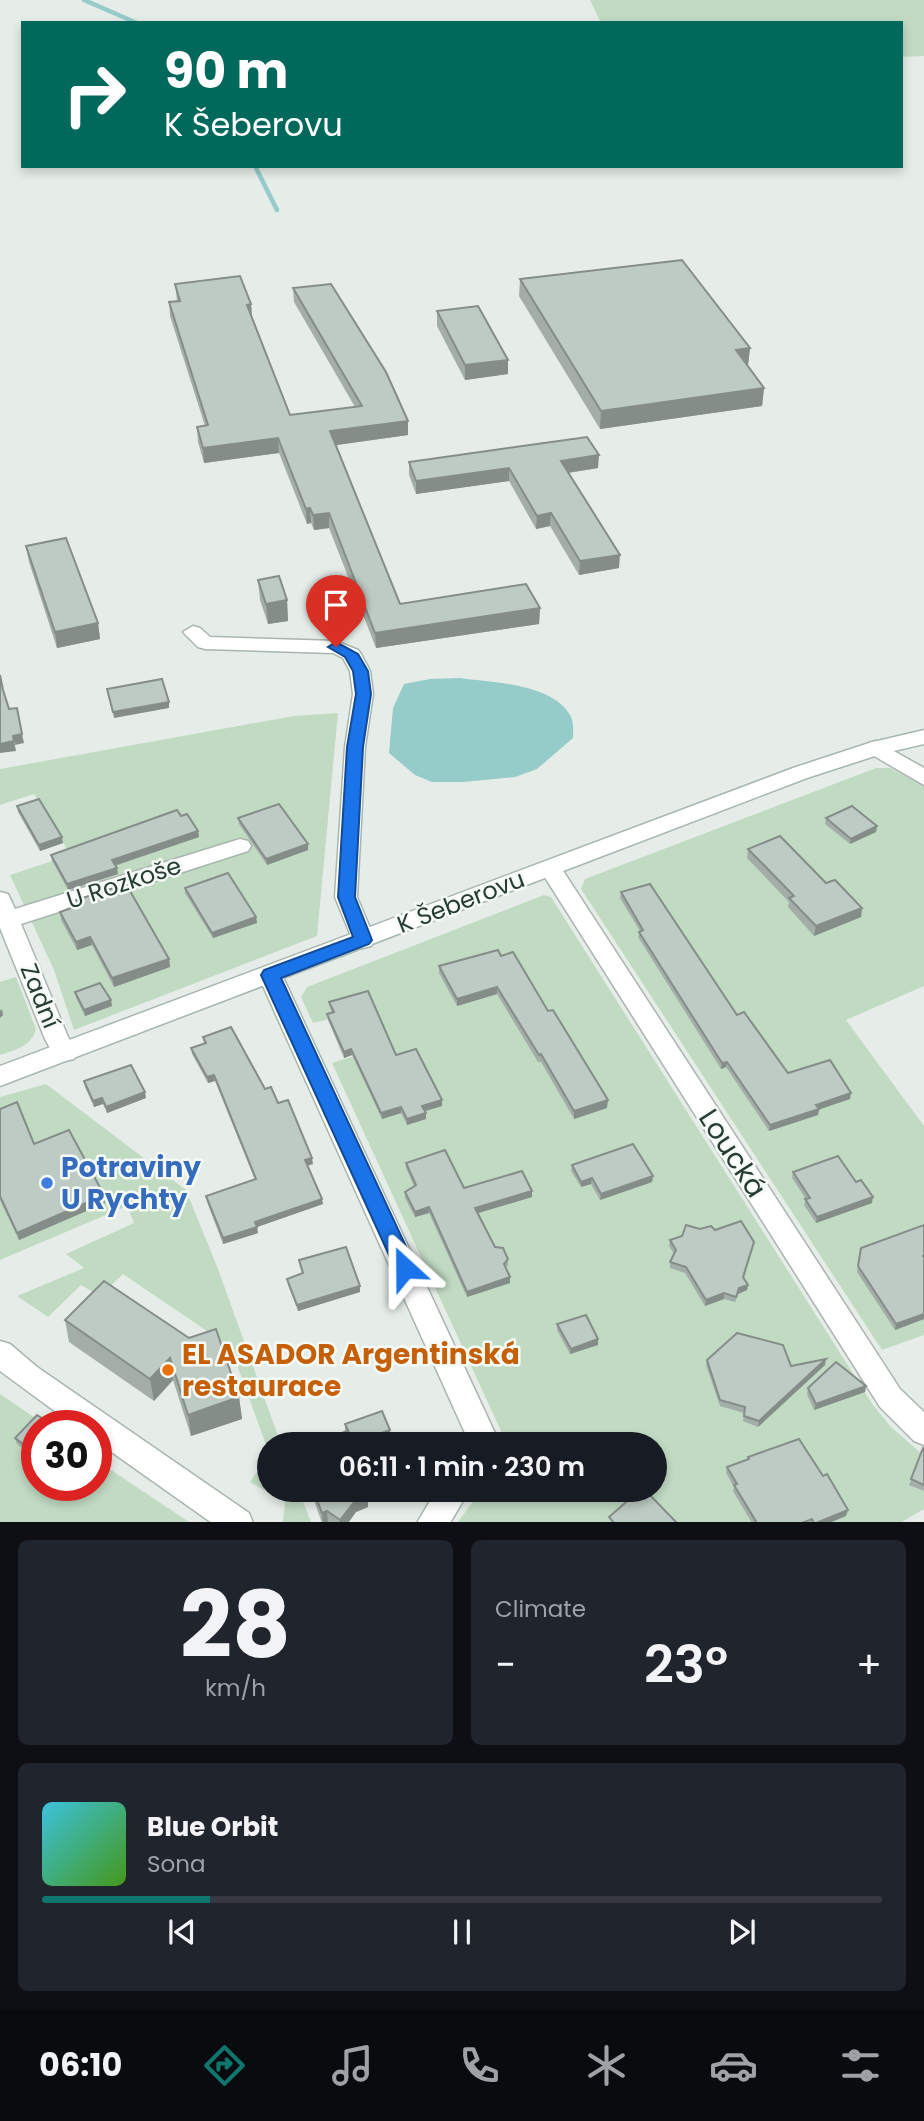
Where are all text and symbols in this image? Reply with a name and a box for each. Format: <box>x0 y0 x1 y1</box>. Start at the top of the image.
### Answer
text: 90 m <box>164 37 288 105</box>
icon: right <box>49 49 140 140</box>
text: K Šeberovu <box>164 102 343 147</box>
pin <box>306 575 366 647</box>
icon: arrive <box>317 586 355 624</box>
street label: U Rozkoše <box>62 849 185 917</box>
street label: K Šeberovu <box>392 862 529 941</box>
street label: Zadní <box>13 959 68 1033</box>
street label: Loucká <box>689 1101 776 1205</box>
place label: Potraviny U Rychty <box>61 1148 201 1219</box>
marker: Potraviny U Rychty <box>39 1175 55 1191</box>
position arrow <box>368 1231 442 1305</box>
place label: EL ASADOR Argentinská restaurace <box>182 1335 520 1406</box>
marker: EL ASADOR Argentinská restaurace <box>160 1362 176 1378</box>
speed limit sign: 30 <box>21 1410 112 1501</box>
text: 06:11 · 1 min · 230 m <box>339 1449 585 1485</box>
text: 28 <box>180 1561 291 1689</box>
text: Climate <box>495 1593 586 1625</box>
text: 23° <box>644 1628 728 1701</box>
text: − <box>495 1638 516 1691</box>
text: + <box>856 1638 882 1691</box>
text: km/h <box>205 1672 266 1704</box>
text: Blue Orbit <box>147 1809 278 1845</box>
text: Sona <box>147 1848 206 1880</box>
icon: previous <box>163 1913 201 1951</box>
icon: pause <box>443 1913 481 1951</box>
icon: next <box>723 1913 761 1951</box>
icon: directions <box>200 2041 249 2090</box>
icon: music <box>328 2041 377 2090</box>
icon: phone <box>455 2041 504 2090</box>
icon: climate <box>582 2041 631 2090</box>
icon: car <box>709 2041 758 2090</box>
icon: filters <box>836 2041 885 2090</box>
text: 06:10 <box>39 2042 122 2087</box>

